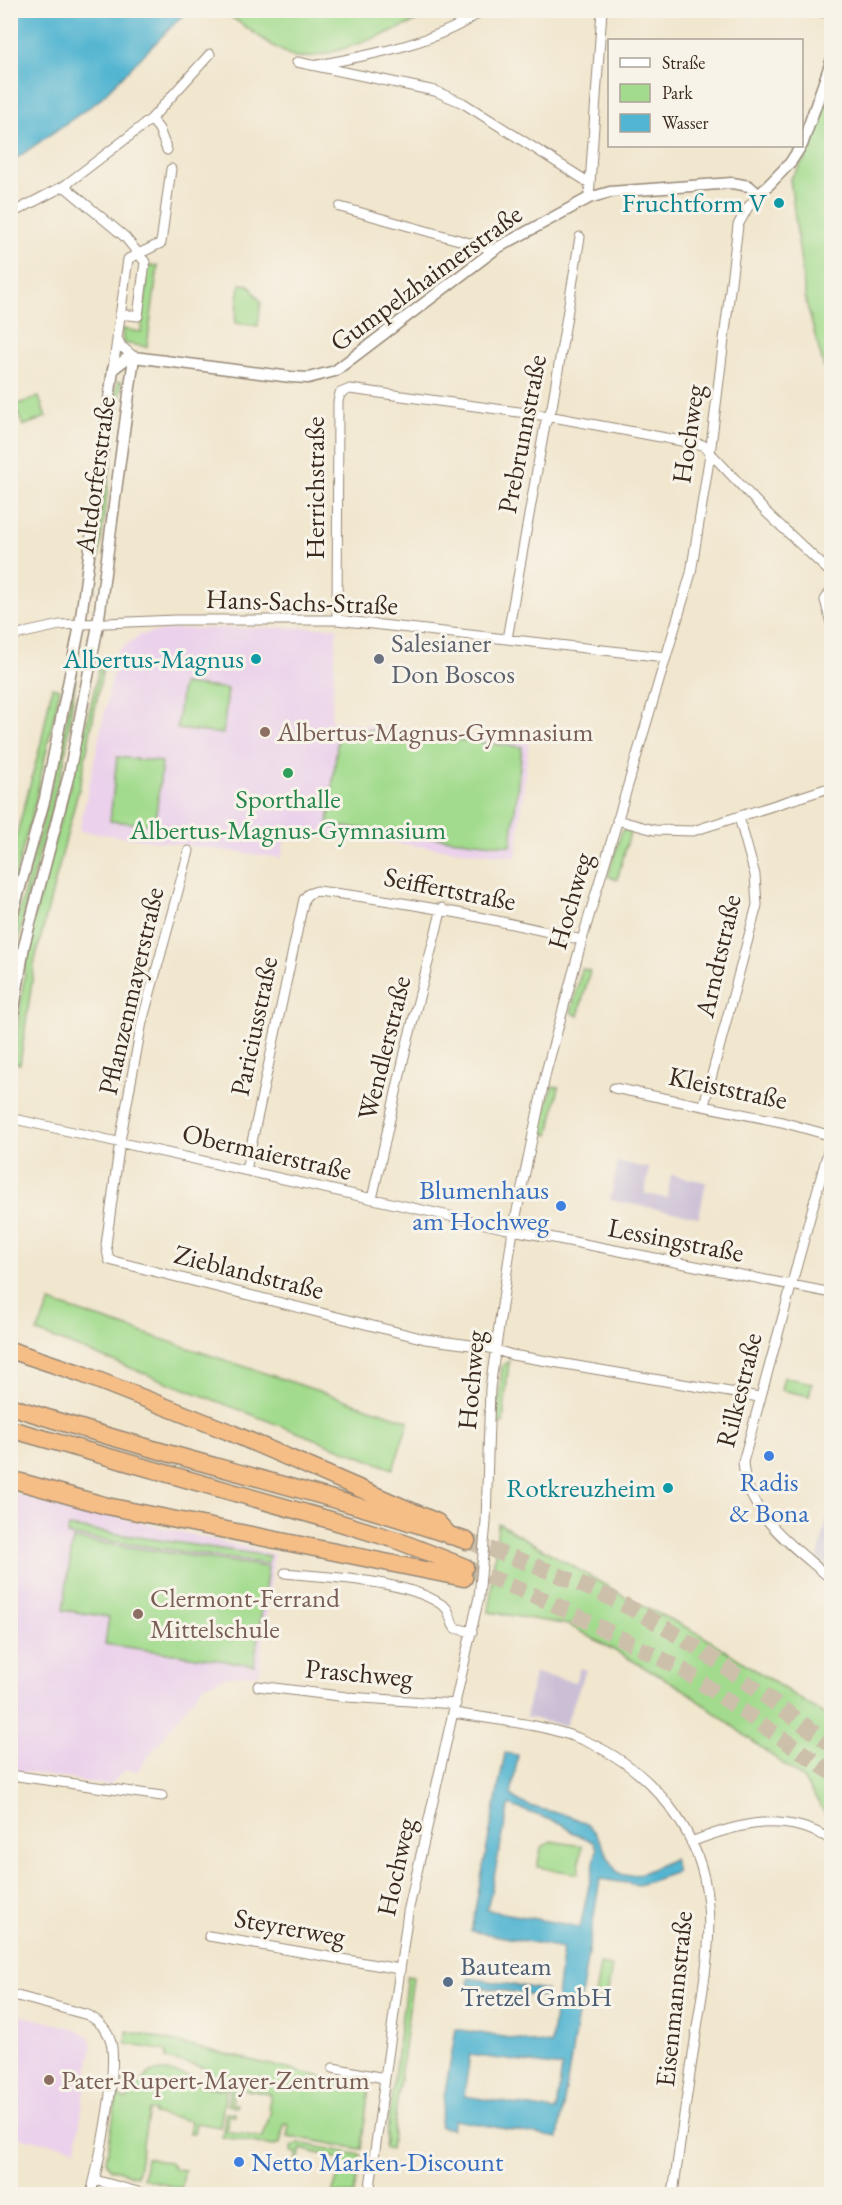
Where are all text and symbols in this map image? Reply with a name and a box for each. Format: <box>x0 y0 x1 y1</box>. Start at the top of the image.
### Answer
legend <box>608 39 803 147</box>
text: Straße <box>662 51 705 74</box>
text: Park <box>662 81 693 104</box>
text: Wasser <box>662 111 709 134</box>
place label: Fruchtform V <box>622 185 768 220</box>
street label: Gumpelzhaimerstraße <box>323 196 529 359</box>
marker: Fruchtform V <box>772 196 786 210</box>
street label: Prebrunnstraße <box>489 351 554 516</box>
street label: Hochweg <box>663 382 712 486</box>
street label: Altdorferstraße <box>66 394 123 557</box>
street label: Herrichstraße <box>297 416 332 560</box>
street label: Hans-Sachs-Straße <box>205 581 399 622</box>
place label: Salesianer Don Boscos <box>391 625 515 691</box>
place label: Albertus-Magnus <box>62 641 244 676</box>
marker: Albertus-Magnus <box>249 652 263 666</box>
marker: Salesianer Don Boscos <box>372 652 386 666</box>
place label: Albertus-Magnus-Gymnasium <box>276 714 593 749</box>
marker: Albertus-Magnus-Gymnasium <box>258 725 272 739</box>
marker: Sporthalle Albertus-Magnus-Gymnasium <box>281 766 295 780</box>
place label: Sporthalle Albertus-Magnus-Gymnasium <box>129 781 446 847</box>
street label: Hochweg <box>539 848 600 954</box>
street label: Seiffertstraße <box>381 859 519 918</box>
street label: Pflanzenmayerstraße <box>90 884 171 1098</box>
street label: Arndtstraße <box>686 891 749 1022</box>
street label: Pariciusstraße <box>222 953 285 1099</box>
street label: Wendlerstraße <box>349 972 418 1124</box>
street label: Kleiststraße <box>666 1058 791 1117</box>
street label: Obermaierstraße <box>179 1115 355 1188</box>
place label: Blumenhaus am Hochweg <box>412 1172 549 1238</box>
marker: Blumenhaus am Hochweg <box>554 1199 568 1213</box>
street label: Lessingstraße <box>605 1209 747 1270</box>
street label: Zieblandstraße <box>171 1236 328 1307</box>
street label: Hochweg <box>449 1329 492 1431</box>
street label: Rilkestraße <box>707 1329 770 1451</box>
marker: Radis & Bona <box>762 1449 776 1463</box>
place label: Radis & Bona <box>729 1464 809 1530</box>
place label: Rotkreuzheim <box>506 1470 656 1505</box>
marker: Rotkreuzheim <box>661 1481 675 1495</box>
place label: Clermont-Ferrand Mittelschule <box>150 1580 340 1646</box>
marker: Clermont-Ferrand Mittelschule <box>131 1607 145 1621</box>
street label: Praschweg <box>304 1650 414 1695</box>
street label: Hochweg <box>368 1814 423 1919</box>
street label: Steyrerweg <box>232 1900 349 1954</box>
street label: Eisenmannstraße <box>647 1909 700 2089</box>
place label: Bauteam Tretzel GmbH <box>460 1948 612 2014</box>
marker: Bauteam Tretzel GmbH <box>441 1975 455 1989</box>
place label: Pater-Rupert-Mayer-Zentrum <box>61 2062 370 2097</box>
marker: Pater-Rupert-Mayer-Zentrum <box>42 2073 56 2087</box>
place label: Netto Marken-Discount <box>251 2144 504 2179</box>
marker: Netto Marken-Discount <box>232 2155 246 2169</box>

